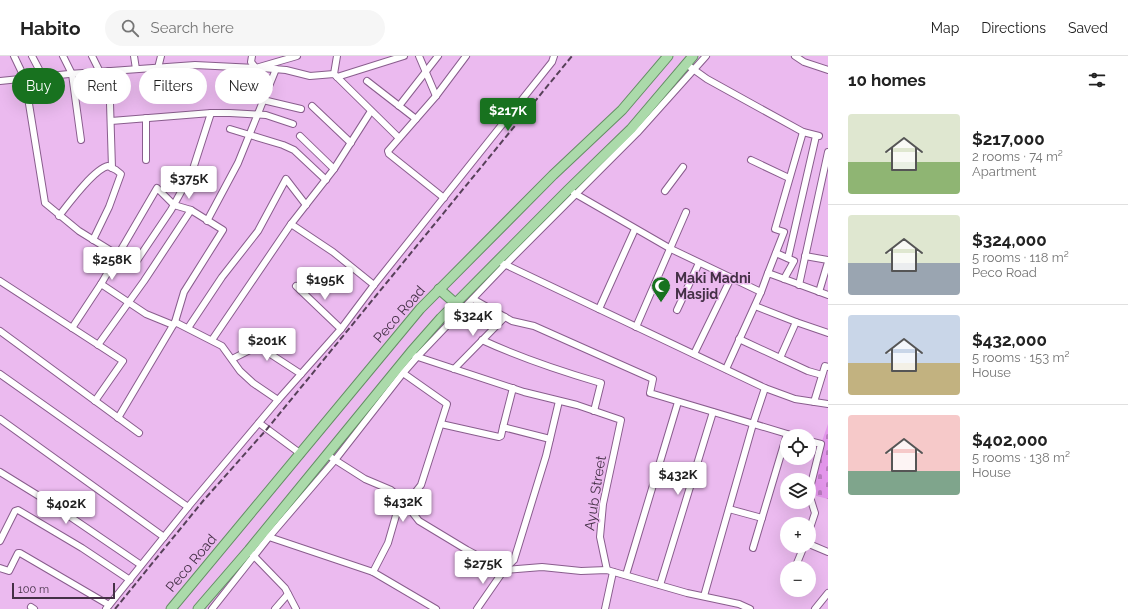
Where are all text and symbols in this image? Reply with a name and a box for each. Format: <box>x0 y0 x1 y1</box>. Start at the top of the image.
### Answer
search box <box>105 10 385 46</box>
text: Habito <box>20 17 81 39</box>
icon: search <box>119 17 141 39</box>
text: Search here <box>151 19 234 37</box>
text: Map <box>931 20 959 36</box>
text: Directions <box>981 20 1046 36</box>
text: Saved <box>1068 20 1108 36</box>
chip: Buy <box>12 68 65 104</box>
chip: Rent <box>73 68 131 104</box>
chip: Filters <box>139 68 207 104</box>
chip: New <box>215 68 273 104</box>
icon: filters <box>1086 69 1108 91</box>
text: 10 homes <box>848 70 926 90</box>
pin: $217K <box>480 98 536 132</box>
text: $217K <box>489 103 527 118</box>
text: $217,000 <box>972 129 1045 149</box>
icon: home <box>880 130 928 178</box>
text: 2 rooms · 74 m² <box>972 149 1063 164</box>
text: Apartment <box>972 164 1036 179</box>
pin: $375K <box>161 166 217 200</box>
text: $375K <box>170 171 208 186</box>
text: $324,000 <box>972 230 1047 250</box>
icon: home <box>880 231 928 279</box>
pin: $258K <box>84 247 140 281</box>
text: 5 rooms · 118 m² <box>972 250 1069 265</box>
text: $258K <box>92 252 132 267</box>
text: Peco Road <box>972 265 1037 280</box>
pin: $195K <box>297 267 353 301</box>
place label: Maki Madni Masjid <box>675 270 751 302</box>
text: $195K <box>306 272 344 287</box>
mosque icon: Maki Madni Masjid <box>650 275 672 303</box>
street label: Peco Road <box>370 282 428 346</box>
pin: $324K <box>445 303 501 337</box>
text: $324K <box>454 308 492 323</box>
pin: $201K <box>239 328 295 362</box>
text: $432,000 <box>972 330 1047 350</box>
icon: home <box>880 331 928 379</box>
text: $201K <box>248 333 286 348</box>
text: 5 rooms · 153 m² <box>972 350 1069 365</box>
text: House <box>972 365 1011 380</box>
map controls <box>780 429 816 597</box>
button: locate <box>780 429 816 465</box>
text: $402,000 <box>972 430 1048 450</box>
icon: home <box>880 431 928 479</box>
text: 5 rooms · 138 m² <box>972 450 1070 465</box>
street label: Ayub Street <box>581 454 609 532</box>
pin: $432K <box>650 462 706 496</box>
text: House <box>972 465 1011 480</box>
text: $432K <box>659 467 697 482</box>
button: layers <box>780 473 816 509</box>
pin: $432K <box>375 489 431 523</box>
pin: $402K <box>38 491 94 525</box>
text: $432K <box>384 494 422 509</box>
text: $402K <box>46 496 86 511</box>
button: + <box>780 517 816 553</box>
street label: Peco Road <box>162 531 220 595</box>
pin: $275K <box>455 551 511 585</box>
text: $275K <box>464 556 502 571</box>
button: − <box>780 561 816 597</box>
scale bar <box>12 581 115 600</box>
text: 100 m <box>18 583 49 596</box>

